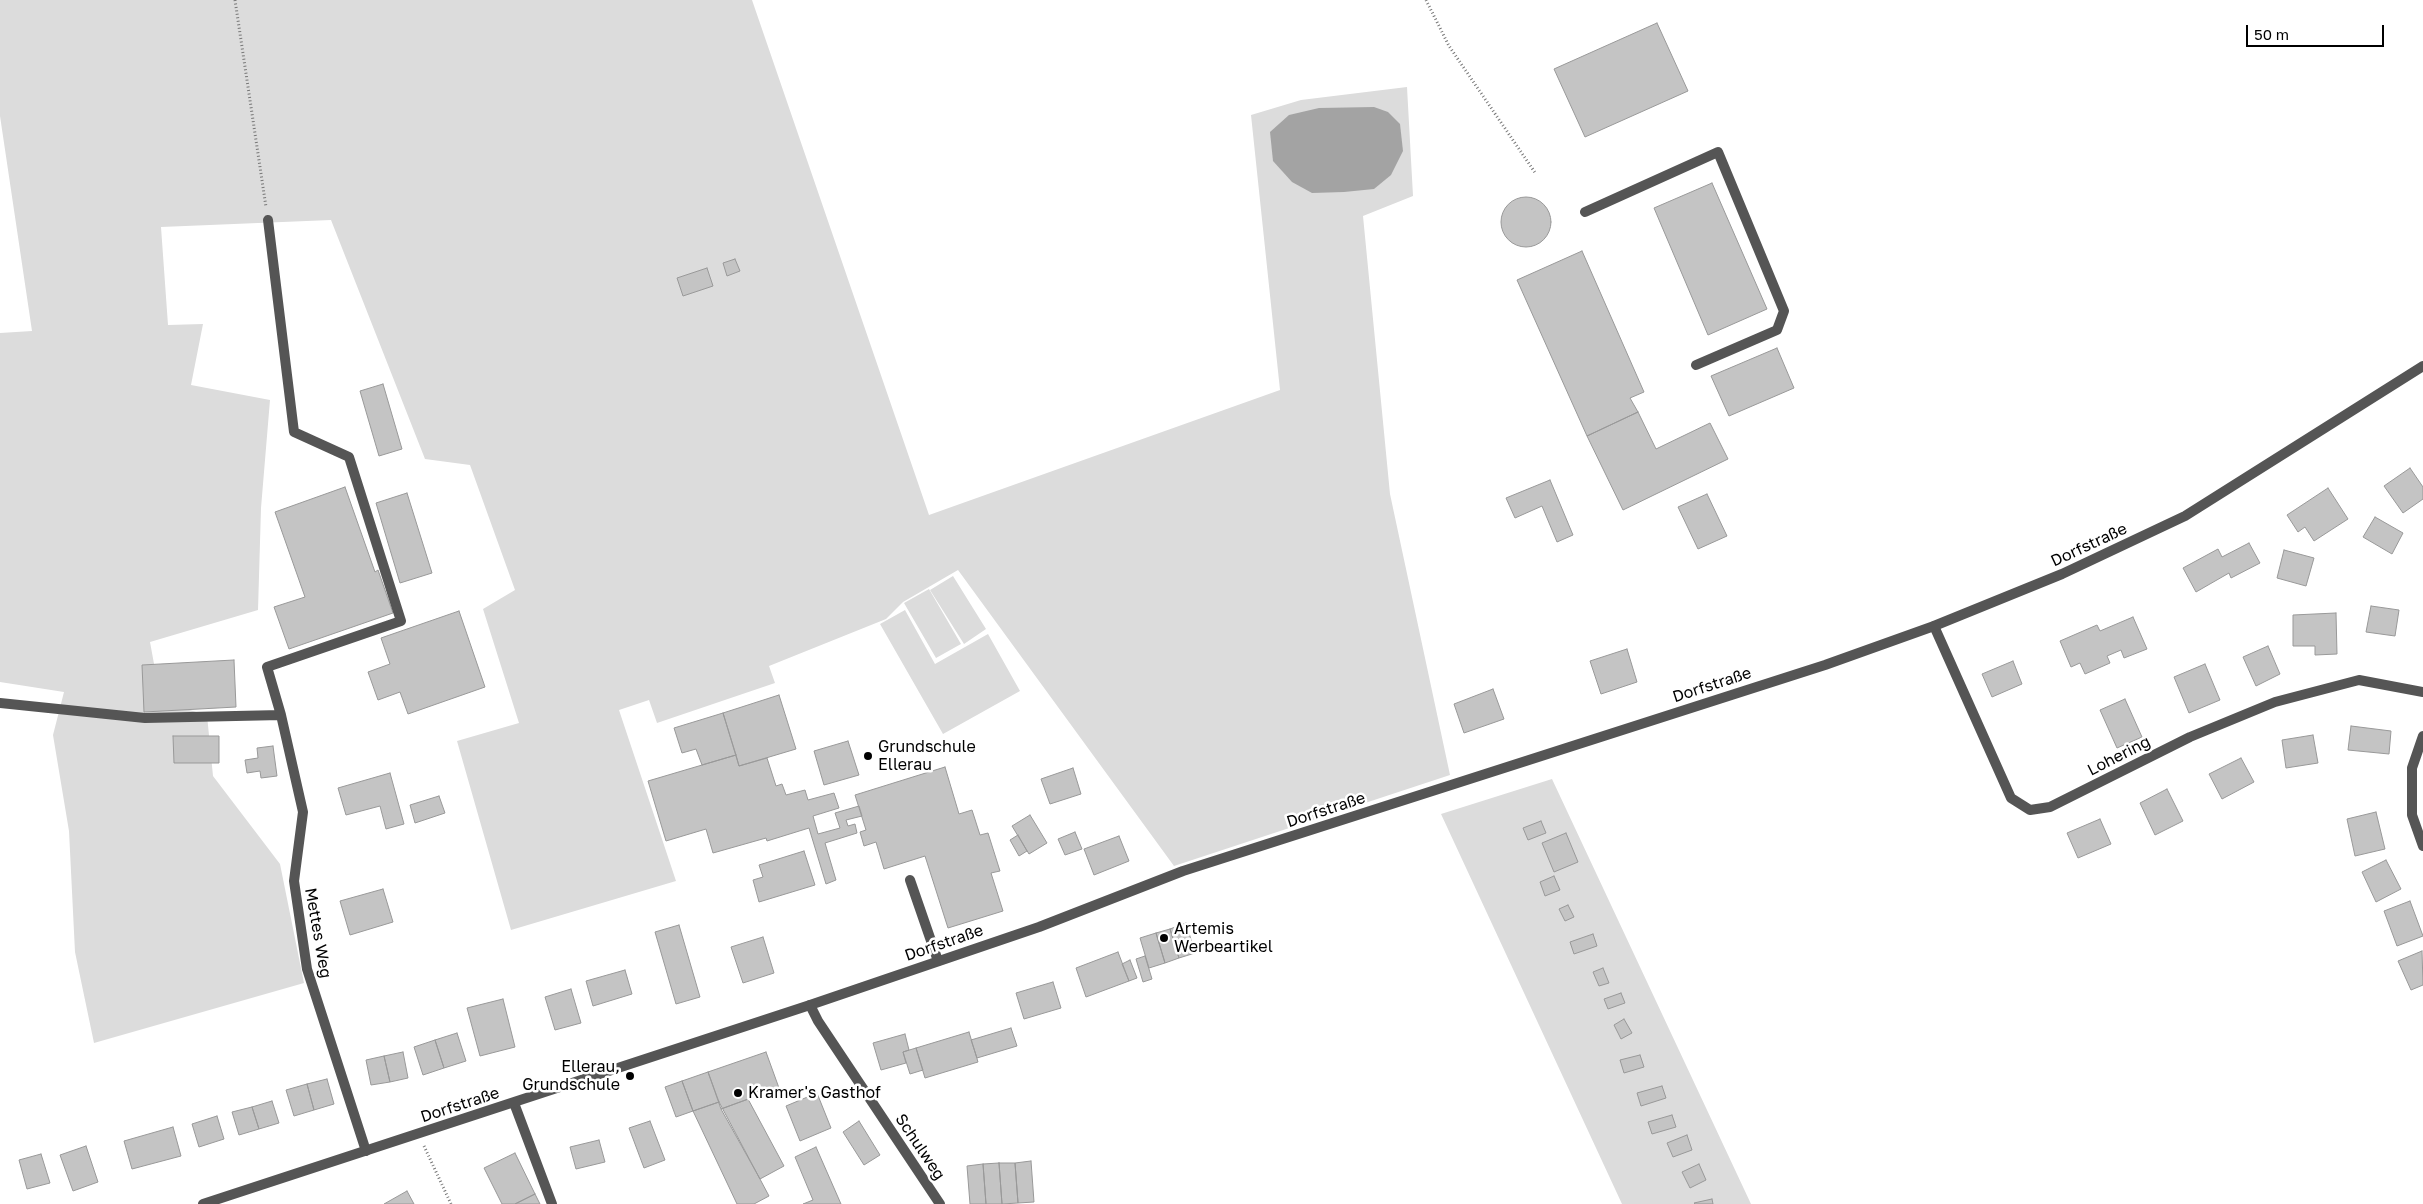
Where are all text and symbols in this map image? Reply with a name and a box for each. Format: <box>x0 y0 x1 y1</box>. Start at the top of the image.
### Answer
scale bar <box>2248 15 2386 47</box>
text: 50 m <box>2254 25 2289 43</box>
street label: Dorfstraße <box>2048 519 2130 571</box>
street label: Dorfstraße <box>1670 663 1754 707</box>
street label: Lohering <box>2084 732 2154 780</box>
place label: Grundschule Ellerau <box>878 737 976 775</box>
marker: Grundschule Ellerau <box>862 750 874 762</box>
street label: Dorfstraße <box>1284 788 1368 832</box>
street label: Mettes Weg <box>301 886 335 980</box>
place label: Artemis Werbeartikel <box>1174 919 1273 957</box>
street label: Dorfstraße <box>902 921 986 965</box>
marker: Artemis Werbeartikel <box>1158 932 1170 944</box>
place label: Ellerau, Grundschule <box>522 1057 620 1095</box>
marker: Ellerau, Grundschule <box>624 1070 636 1082</box>
street label: Dorfstraße <box>418 1083 502 1127</box>
place label: Kramer's Gasthof <box>748 1083 881 1103</box>
marker: Kramer's Gasthof <box>732 1087 744 1099</box>
street label: Schulweg <box>891 1110 949 1184</box>

